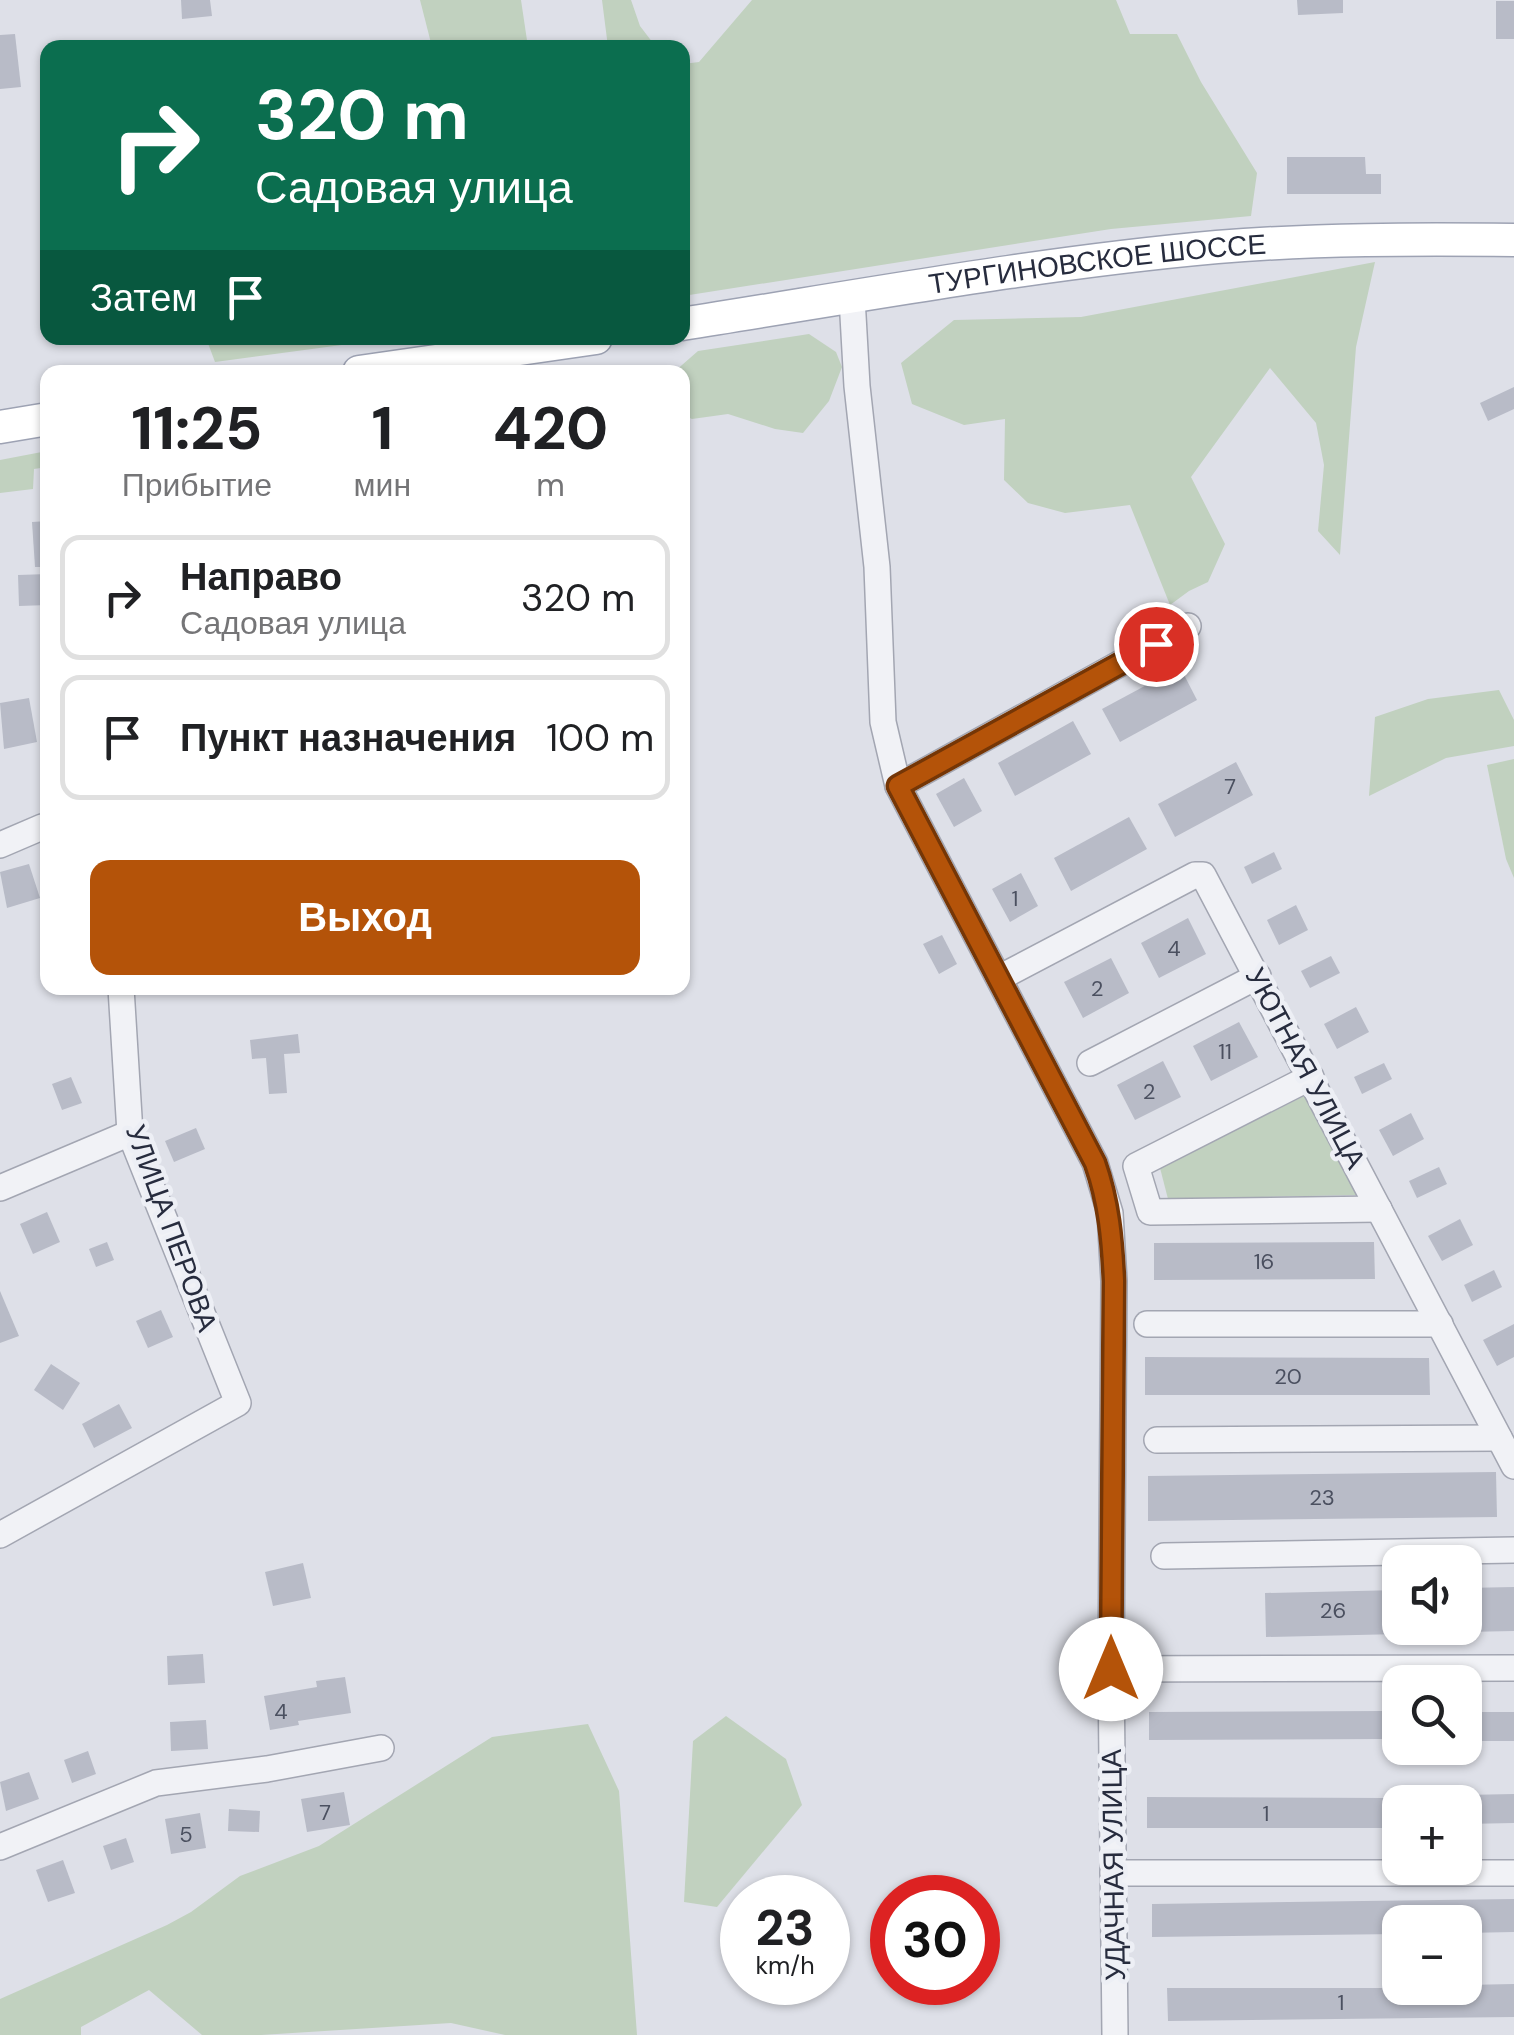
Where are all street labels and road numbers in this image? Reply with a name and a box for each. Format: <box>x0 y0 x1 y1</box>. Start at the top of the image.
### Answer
street label: ТУРГИНОВСКОЕ ШОССЕ <box>926 226 1267 303</box>
street label: УЮТНАЯ УЛИЦА <box>1237 961 1374 1176</box>
street label: УЛИЦА ПЕРОВА <box>117 1120 226 1337</box>
street label: УДАЧНАЯ УЛИЦА <box>1093 1748 1134 1981</box>

